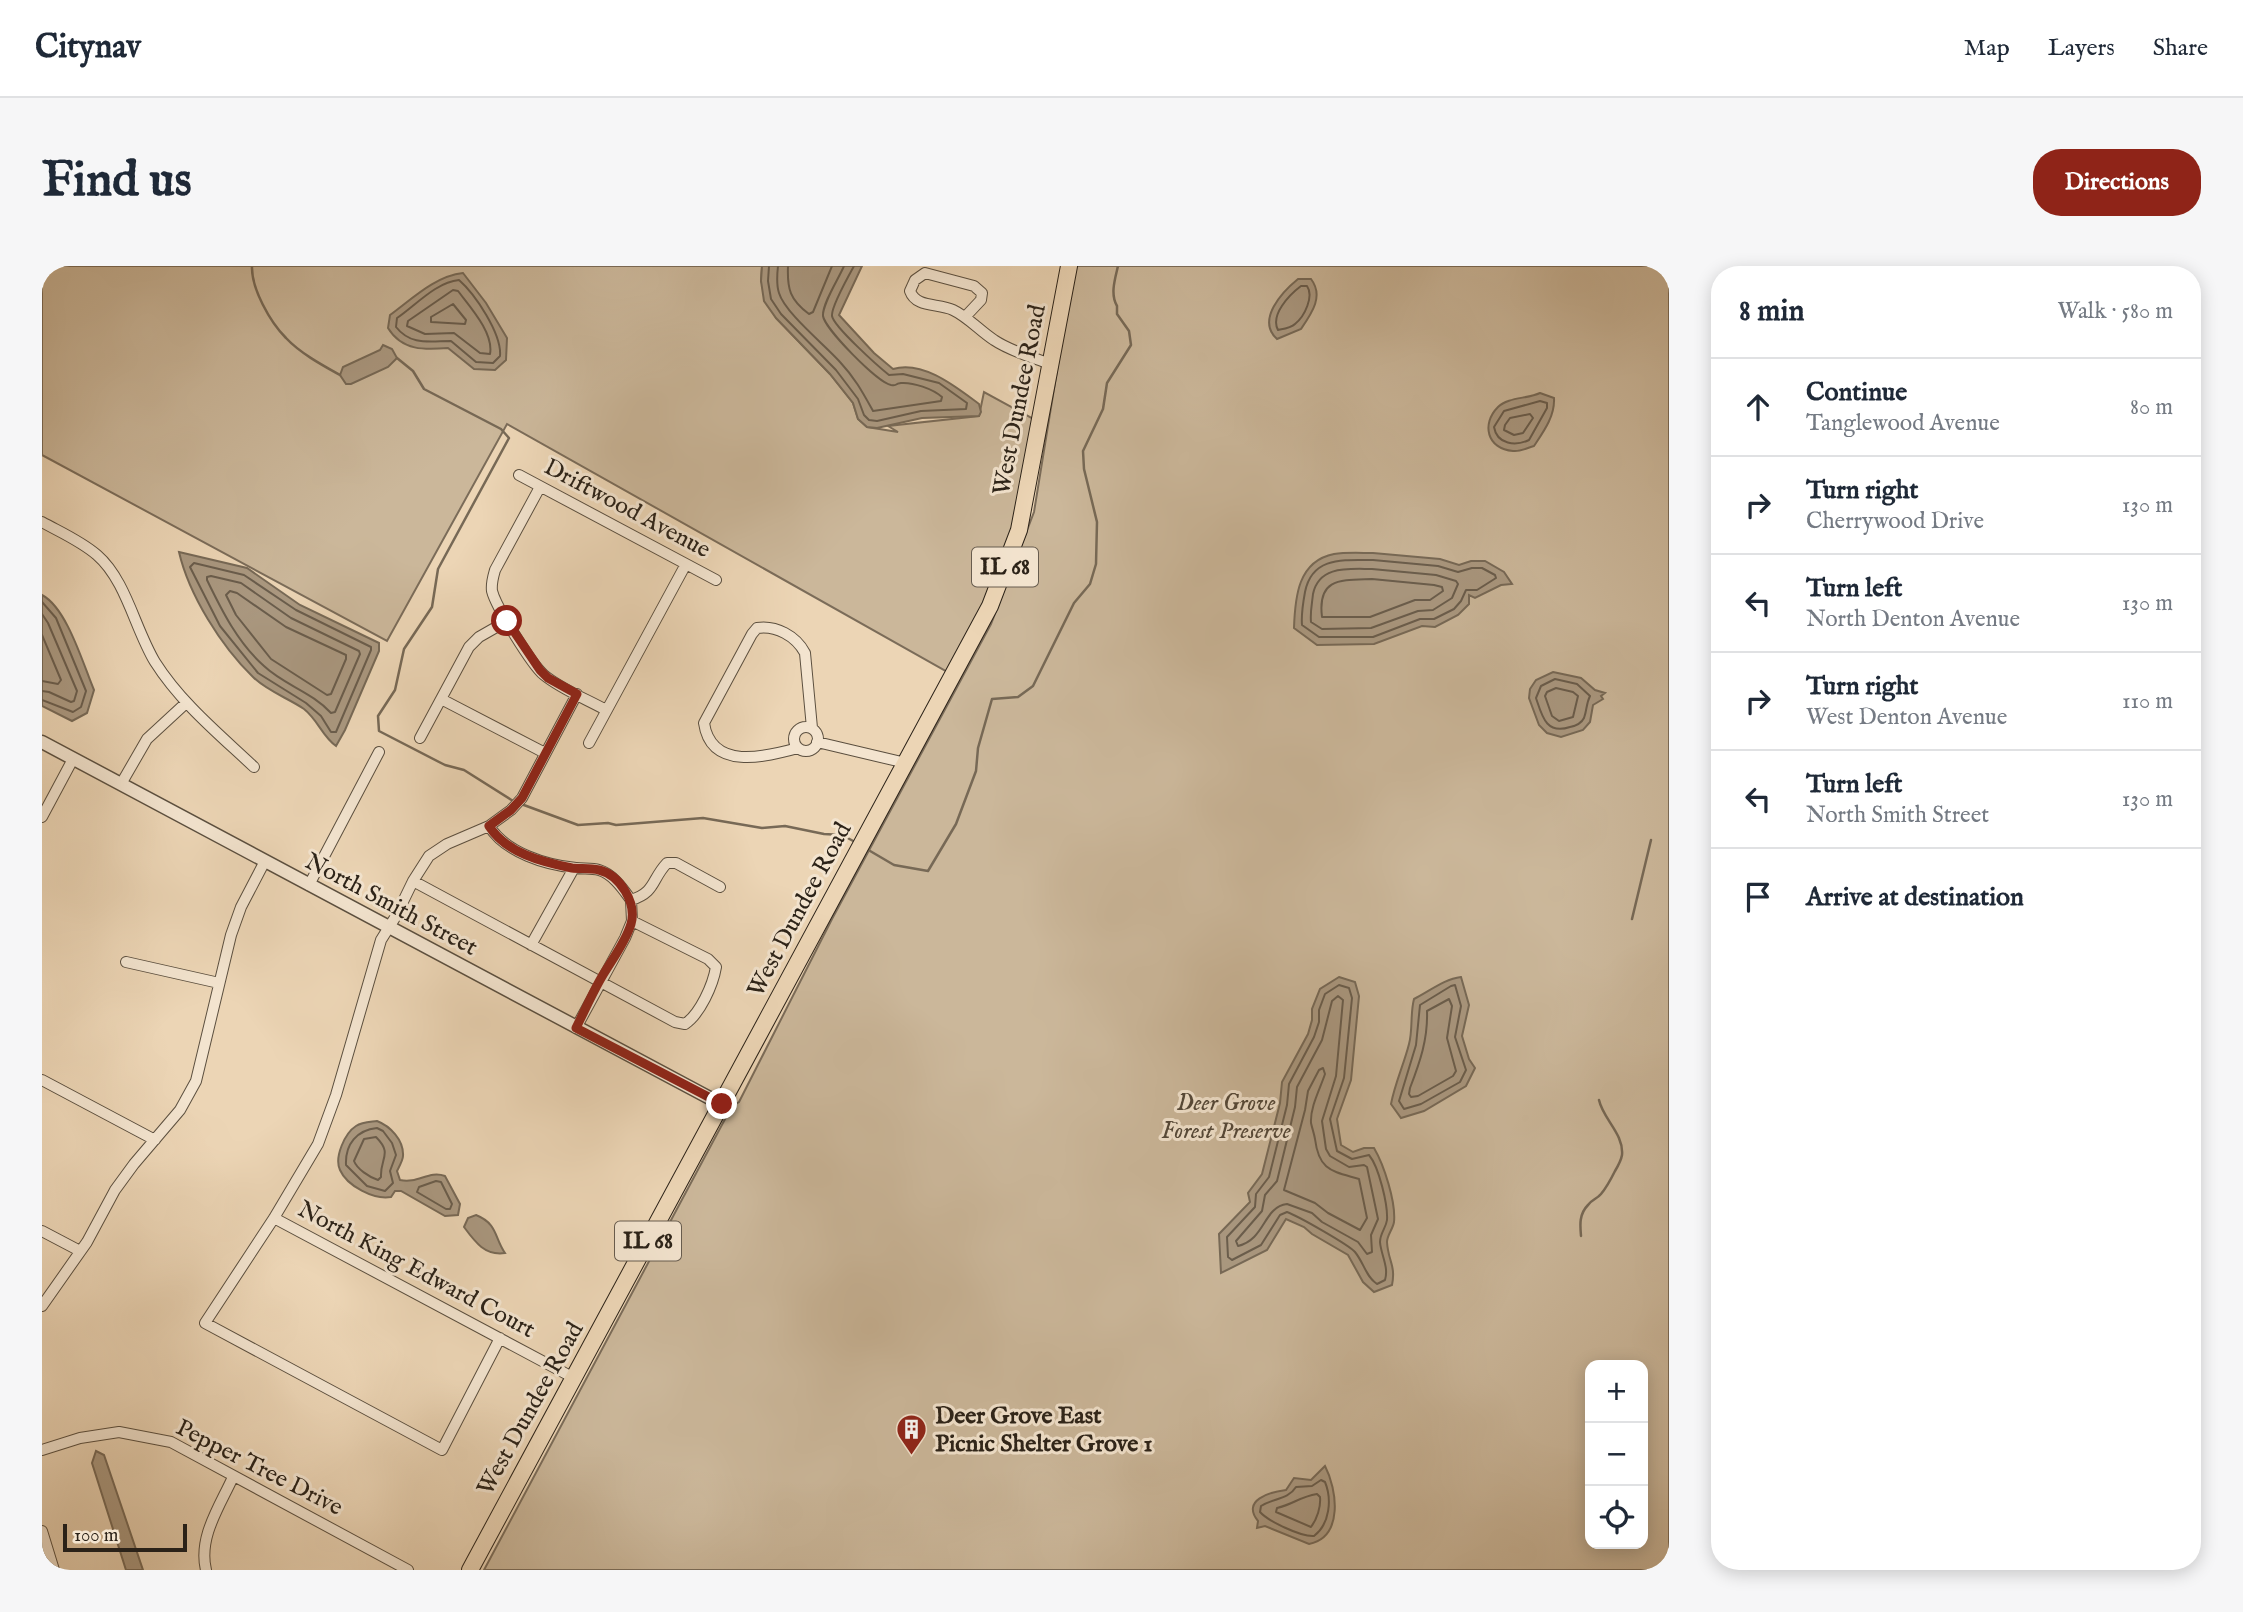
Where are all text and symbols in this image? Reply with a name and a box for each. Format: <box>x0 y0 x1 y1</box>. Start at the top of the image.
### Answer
text: Citynav <box>35 27 141 69</box>
text: Map <box>1964 33 2010 64</box>
text: Layers <box>2048 33 2115 64</box>
text: Share <box>2153 33 2208 64</box>
button: Directions <box>2033 149 2201 216</box>
text: Find us <box>42 151 192 213</box>
text: 8 min <box>1739 293 1805 331</box>
text: Walk · 580 m <box>2057 297 2173 326</box>
street label: West Dundee Road <box>986 302 1054 498</box>
text: Continue <box>1806 376 1907 409</box>
icon: ahead <box>1739 388 1777 426</box>
text: 80 m <box>2130 393 2173 422</box>
text: Tanglewood Avenue <box>1806 409 2000 438</box>
street label: Driftwood Avenue <box>538 452 716 566</box>
text: Turn right <box>1806 474 1919 507</box>
icon: right <box>1739 486 1777 524</box>
text: 130 m <box>2122 491 2173 520</box>
text: Cherrywood Drive <box>1806 507 1984 536</box>
road number: IL 68 <box>972 548 1038 586</box>
text: Turn left <box>1806 572 1903 605</box>
icon: left <box>1739 584 1777 622</box>
text: 130 m <box>2122 589 2173 618</box>
route start <box>491 605 522 636</box>
text: North Denton Avenue <box>1806 605 2020 634</box>
text: Turn right <box>1806 670 1919 703</box>
icon: right <box>1739 682 1777 720</box>
text: 110 m <box>2122 687 2173 716</box>
text: West Denton Avenue <box>1806 703 2007 732</box>
text: Turn left <box>1806 768 1903 801</box>
icon: left <box>1739 780 1777 818</box>
text: 130 m <box>2122 785 2173 814</box>
text: North Smith Street <box>1806 801 1989 830</box>
street label: West Dundee Road <box>741 817 859 1003</box>
street label: North Smith Street <box>299 846 483 964</box>
icon: arrive <box>1739 878 1777 916</box>
text: Arrive at destination <box>1806 881 2024 914</box>
route end <box>706 1088 737 1119</box>
park label: Deer Grove Forest Preserve <box>1161 1088 1291 1147</box>
street label: North King Edward Court <box>292 1194 540 1346</box>
road number: IL 68 <box>615 1222 681 1260</box>
street label: West Dundee Road <box>471 1317 592 1501</box>
map controls <box>1585 1360 1648 1549</box>
button: + <box>1585 1360 1648 1423</box>
place label: Deer Grove East Picnic Shelter Grove 1 <box>935 1401 1152 1460</box>
street label: Pepper Tree Drive <box>170 1413 348 1523</box>
building icon: Deer Grove East Picnic Shelter Grove 1 <box>895 1413 929 1457</box>
button: − <box>1585 1423 1648 1486</box>
button: locate <box>1585 1486 1648 1549</box>
scale bar <box>63 1521 187 1553</box>
text: 100 m <box>74 1524 118 1548</box>

